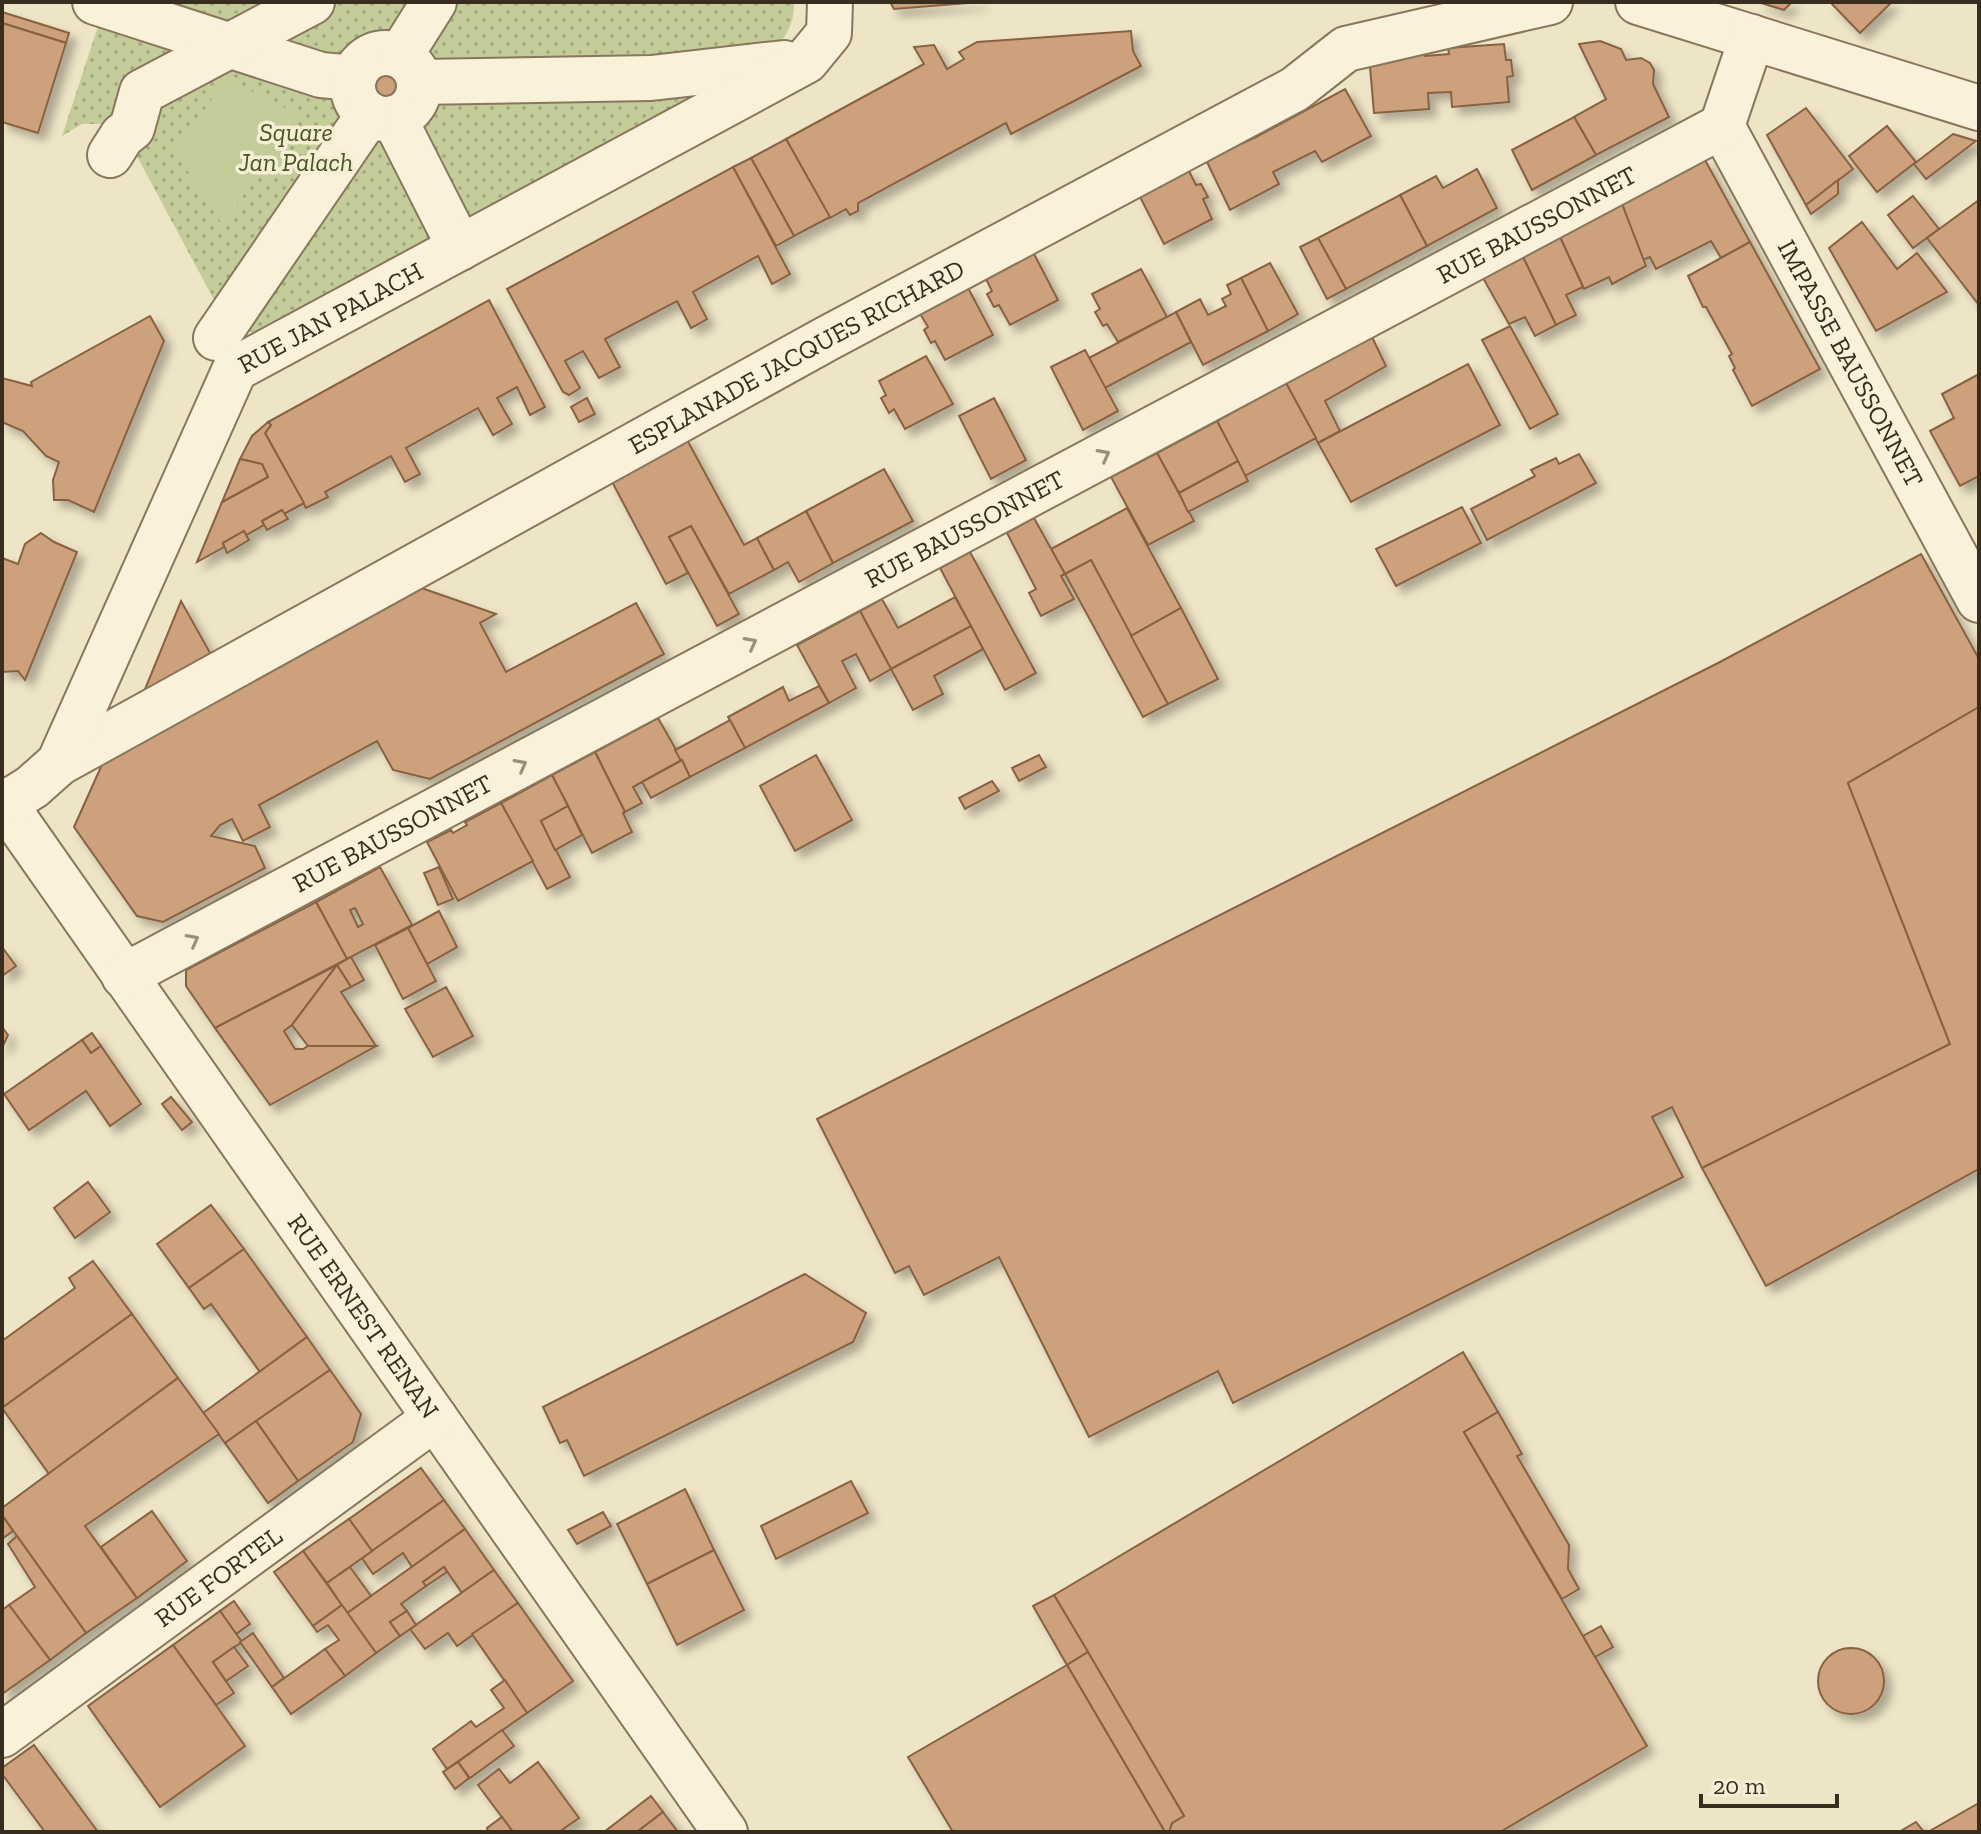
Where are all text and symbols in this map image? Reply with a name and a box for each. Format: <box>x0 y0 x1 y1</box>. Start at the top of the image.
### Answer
park label: Square Jan Palach <box>238 116 353 178</box>
street label: RUE BAUSSONNET <box>1431 159 1642 291</box>
street label: IMPASSE BAUSSONNET <box>1771 234 1931 493</box>
street label: ESPLANADE JACQUES RICHARD <box>623 252 970 461</box>
street label: RUE JAN PALACH <box>232 255 428 380</box>
one-way arrow <box>1096 449 1110 464</box>
street label: RUE BAUSSONNET <box>859 463 1070 595</box>
one-way arrow <box>742 637 757 652</box>
one-way arrow <box>513 759 528 774</box>
street label: RUE BAUSSONNET <box>287 767 498 899</box>
one-way arrow <box>185 934 199 949</box>
street label: RUE ERNEST RENAN <box>281 1207 446 1425</box>
street label: RUE FORTEL <box>148 1519 288 1634</box>
scale bar <box>1701 1758 1837 1808</box>
text: 20 m <box>1713 1771 1766 1800</box>

